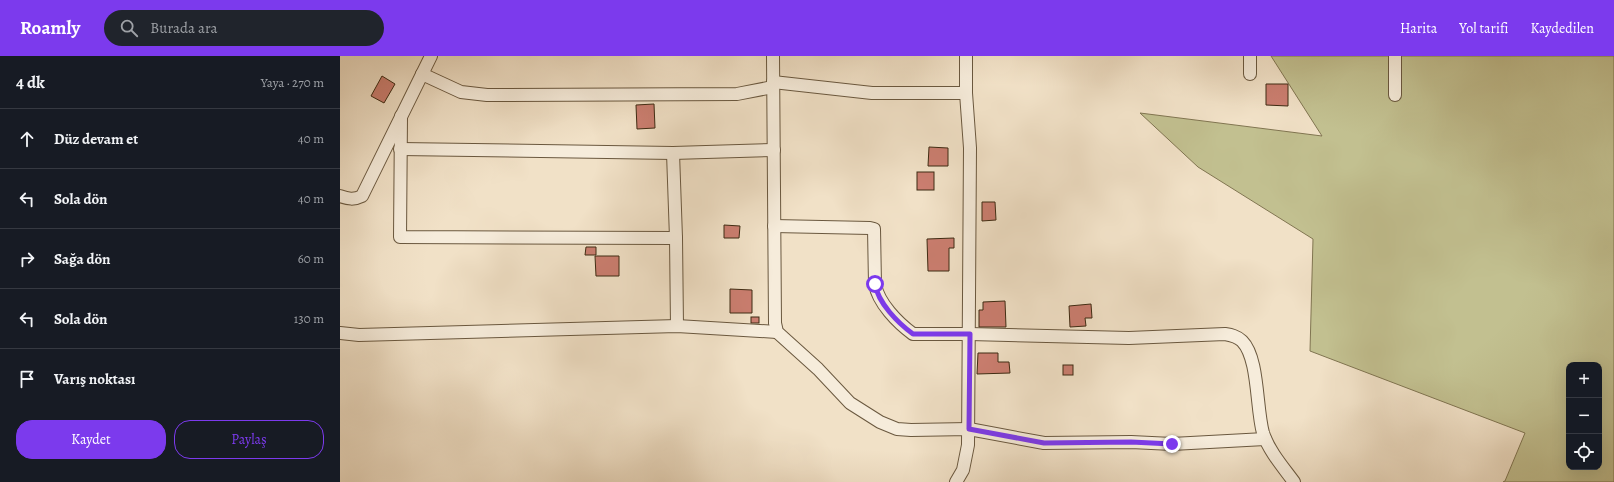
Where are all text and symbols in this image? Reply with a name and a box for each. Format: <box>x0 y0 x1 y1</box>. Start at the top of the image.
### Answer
search box <box>104 10 384 46</box>
text: Roamly <box>20 15 80 41</box>
icon: search <box>118 17 140 39</box>
text: Burada ara <box>150 18 218 38</box>
text: Harita <box>1400 19 1437 38</box>
text: Yol tarifi <box>1459 19 1508 38</box>
text: Kaydedilen <box>1530 19 1594 38</box>
text: 4 dk <box>16 71 45 94</box>
text: Yaya · 270 m <box>261 74 324 91</box>
icon: ahead <box>16 128 38 150</box>
text: Düz devam et <box>54 129 138 149</box>
text: 40 m <box>298 130 324 147</box>
icon: left <box>16 188 38 210</box>
text: Sola dön <box>54 189 107 209</box>
text: 40 m <box>298 190 324 207</box>
icon: right <box>16 248 38 270</box>
text: Sağa dön <box>54 249 110 269</box>
text: 60 m <box>298 250 324 267</box>
route start <box>866 275 884 293</box>
icon: left <box>16 308 38 330</box>
text: Sola dön <box>54 309 107 329</box>
text: 130 m <box>294 310 324 327</box>
map controls <box>1566 362 1602 470</box>
button: + <box>1566 362 1602 398</box>
icon: arrive <box>16 368 38 390</box>
text: Varış noktası <box>54 369 135 389</box>
button: − <box>1566 398 1602 434</box>
button: Kaydet <box>16 420 166 459</box>
button: Paylaş <box>174 420 324 459</box>
button: locate <box>1566 434 1602 470</box>
route end <box>1163 435 1181 453</box>

